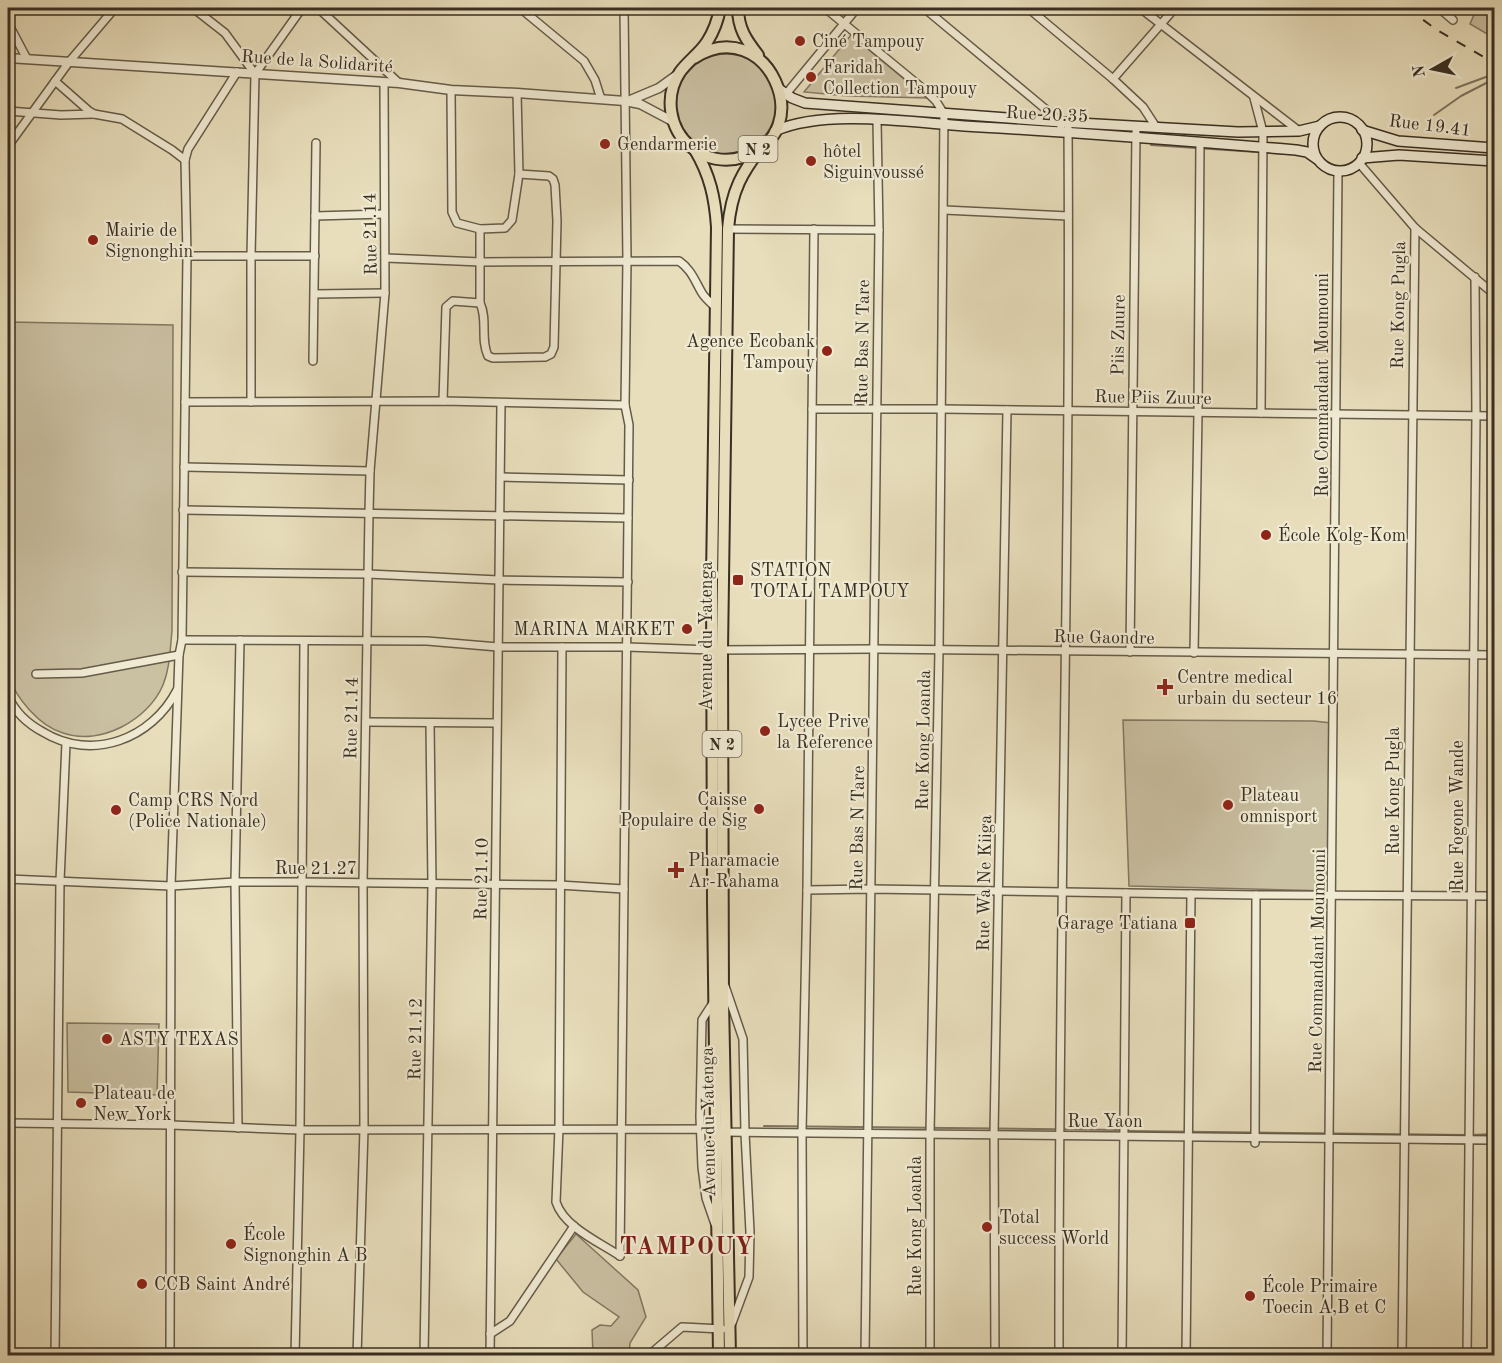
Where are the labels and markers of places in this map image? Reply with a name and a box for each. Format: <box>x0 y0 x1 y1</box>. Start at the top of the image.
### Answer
place label: Ciné Tampouy <box>812 33 925 51</box>
marker: Ciné Tampouy <box>793 34 807 48</box>
place label: Faridah Collection Tampouy <box>823 59 978 98</box>
marker: Faridah Collection Tampouy <box>804 70 818 84</box>
place label: Gendarmerie <box>617 136 717 154</box>
marker: Gendarmerie <box>598 137 612 151</box>
place label: hôtel Siguinvoussé <box>823 143 924 182</box>
marker: hôtel Siguinvoussé <box>804 154 818 168</box>
place label: Mairie de Signonghin <box>105 222 193 261</box>
marker: Mairie de Signonghin <box>86 233 100 247</box>
place label: Agence Ecobank Tampouy <box>686 333 815 372</box>
marker: Agence Ecobank Tampouy <box>820 344 834 358</box>
place label: École Kolg-Kom <box>1278 523 1406 545</box>
marker: École Kolg-Kom <box>1259 528 1273 542</box>
place label: STATION TOTAL TAMPOUY <box>750 562 909 601</box>
marker: STATION TOTAL TAMPOUY <box>731 573 745 587</box>
place label: MARINA MARKET <box>514 621 675 639</box>
marker: MARINA MARKET <box>680 622 694 636</box>
place label: Centre medical urbain du secteur 16 <box>1177 669 1337 708</box>
marker: Centre medical urbain du secteur 16 <box>1158 680 1172 694</box>
place label: Lycee Prive la Reference <box>777 713 873 752</box>
marker: Lycee Prive la Reference <box>758 724 772 738</box>
place label: Plateau omnisport <box>1240 787 1318 826</box>
place label: Caisse Populaire de Sig <box>620 791 747 830</box>
place label: Camp CRS Nord (Police Nationale) <box>128 792 267 831</box>
marker: Plateau omnisport <box>1221 798 1235 812</box>
marker: Caisse Populaire de Sig <box>752 802 766 816</box>
marker: Camp CRS Nord (Police Nationale) <box>109 803 123 817</box>
place label: Pharamacie Ar-Rahama <box>688 852 780 891</box>
marker: Pharamacie Ar-Rahama <box>669 863 683 877</box>
place label: Garage Tatiana <box>1057 915 1178 933</box>
marker: Garage Tatiana <box>1183 916 1197 930</box>
place label: ASTY TEXAS <box>119 1031 239 1049</box>
marker: ASTY TEXAS <box>100 1032 114 1046</box>
place label: Plateau de New York <box>93 1085 175 1124</box>
marker: Plateau de New York <box>74 1096 88 1110</box>
place label: Total success World <box>999 1209 1109 1248</box>
marker: Total success World <box>980 1220 994 1234</box>
place label: École Signonghin A B <box>243 1222 367 1265</box>
marker: École Signonghin A B <box>224 1237 238 1251</box>
place label: École Primaire Toecin A,B et C <box>1262 1274 1386 1317</box>
place label: CCB Saint André <box>154 1276 290 1294</box>
marker: CCB Saint André <box>135 1277 149 1291</box>
marker: École Primaire Toecin A,B et C <box>1243 1289 1257 1303</box>

